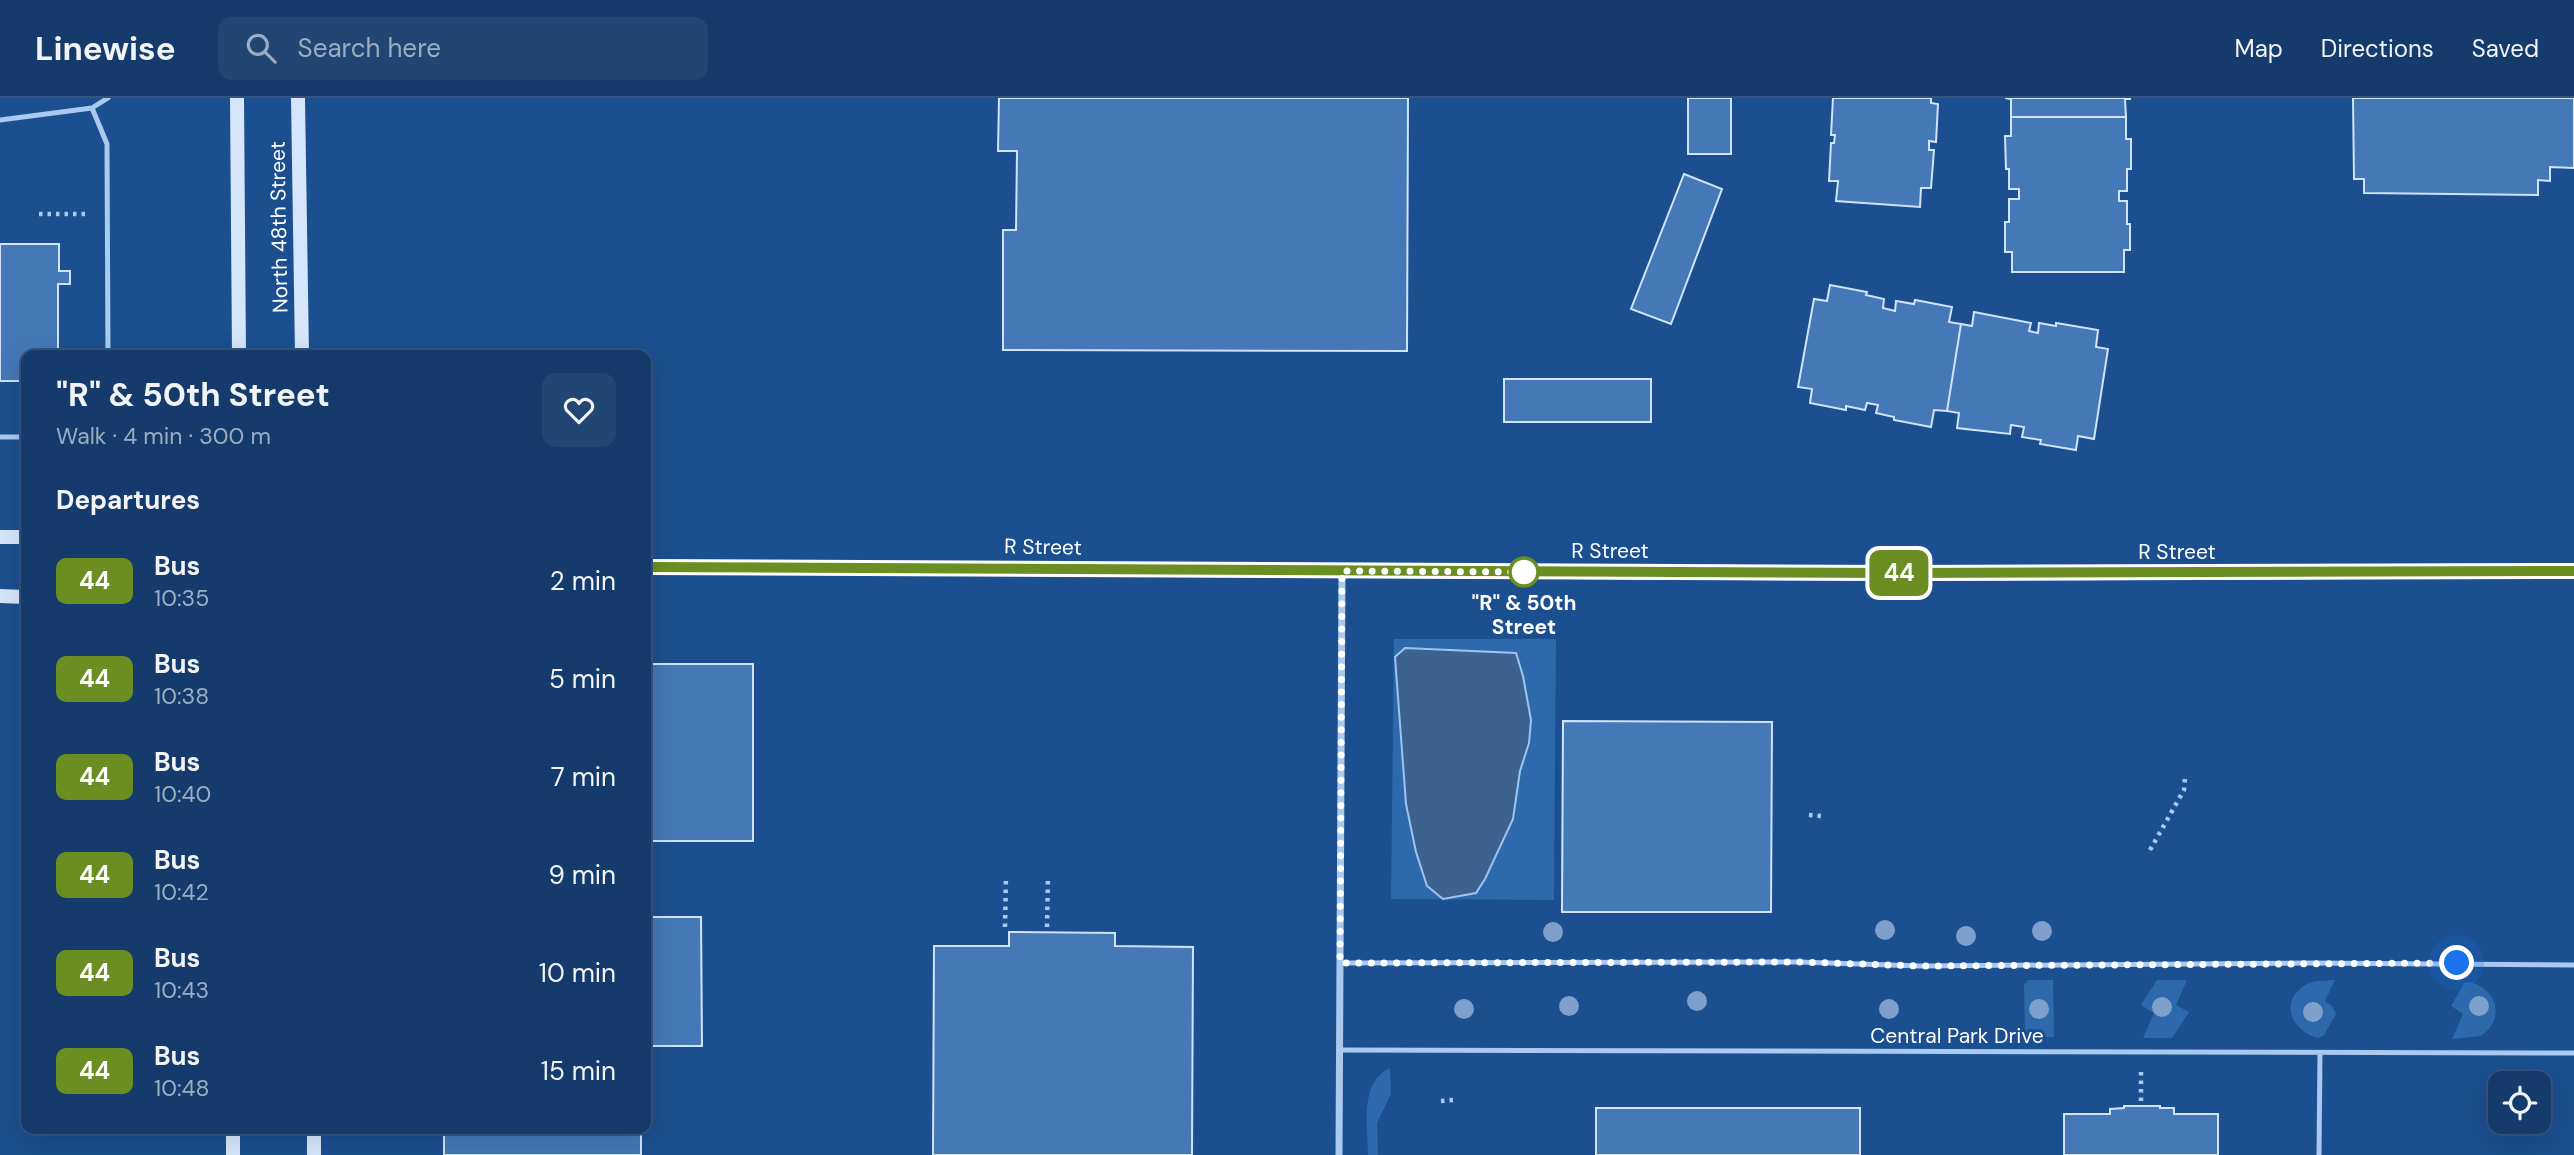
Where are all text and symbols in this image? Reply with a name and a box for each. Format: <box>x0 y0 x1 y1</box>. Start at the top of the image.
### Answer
search box <box>218 17 708 80</box>
text: Linewise <box>35 27 176 70</box>
icon: search <box>242 29 280 67</box>
text: Search here <box>298 31 441 65</box>
text: Map <box>2235 33 2283 64</box>
text: Directions <box>2321 33 2434 64</box>
text: Saved <box>2472 33 2539 64</box>
street label: North 48th Street <box>264 141 294 313</box>
text: "R" & 50th Street <box>56 373 330 416</box>
button: heart <box>542 373 616 447</box>
text: Walk · 4 min · 300 m <box>56 421 271 451</box>
text: Departures <box>56 483 200 517</box>
street label: R Street <box>1004 532 1082 562</box>
street label: R Street <box>1571 537 1649 565</box>
street label: R Street <box>2138 538 2216 566</box>
text: Bus <box>154 549 200 583</box>
line badge: 44 <box>1868 550 1930 596</box>
marker: "R" & 50th Street <box>1509 557 1539 587</box>
text: 44 <box>1883 557 1915 588</box>
text: 2 min <box>550 564 616 598</box>
text: 44 <box>79 565 110 596</box>
text: 10:35 <box>154 583 209 613</box>
place label: "R" & 50th Street <box>1472 589 1576 641</box>
text: Bus <box>154 647 200 681</box>
text: 5 min <box>549 662 616 696</box>
text: 44 <box>79 663 110 694</box>
text: 10:38 <box>154 681 209 711</box>
text: Bus <box>154 745 200 779</box>
text: 7 min <box>551 760 616 794</box>
text: 44 <box>79 761 110 792</box>
text: 10:40 <box>154 779 211 809</box>
text: Bus <box>154 843 200 877</box>
text: 9 min <box>548 858 616 892</box>
text: 44 <box>79 859 110 890</box>
text: 10:42 <box>154 877 209 907</box>
text: Bus <box>154 941 200 975</box>
your location <box>2439 945 2474 980</box>
text: 10 min <box>539 956 616 990</box>
text: 44 <box>79 957 110 988</box>
text: 10:43 <box>154 975 209 1005</box>
street label: Central Park Drive <box>1870 1022 2044 1050</box>
text: Bus <box>154 1039 200 1073</box>
text: 15 min <box>541 1054 616 1088</box>
text: 44 <box>79 1055 110 1086</box>
map controls <box>2488 1071 2551 1134</box>
button: locate <box>2488 1071 2551 1134</box>
text: 10:48 <box>154 1073 210 1103</box>

